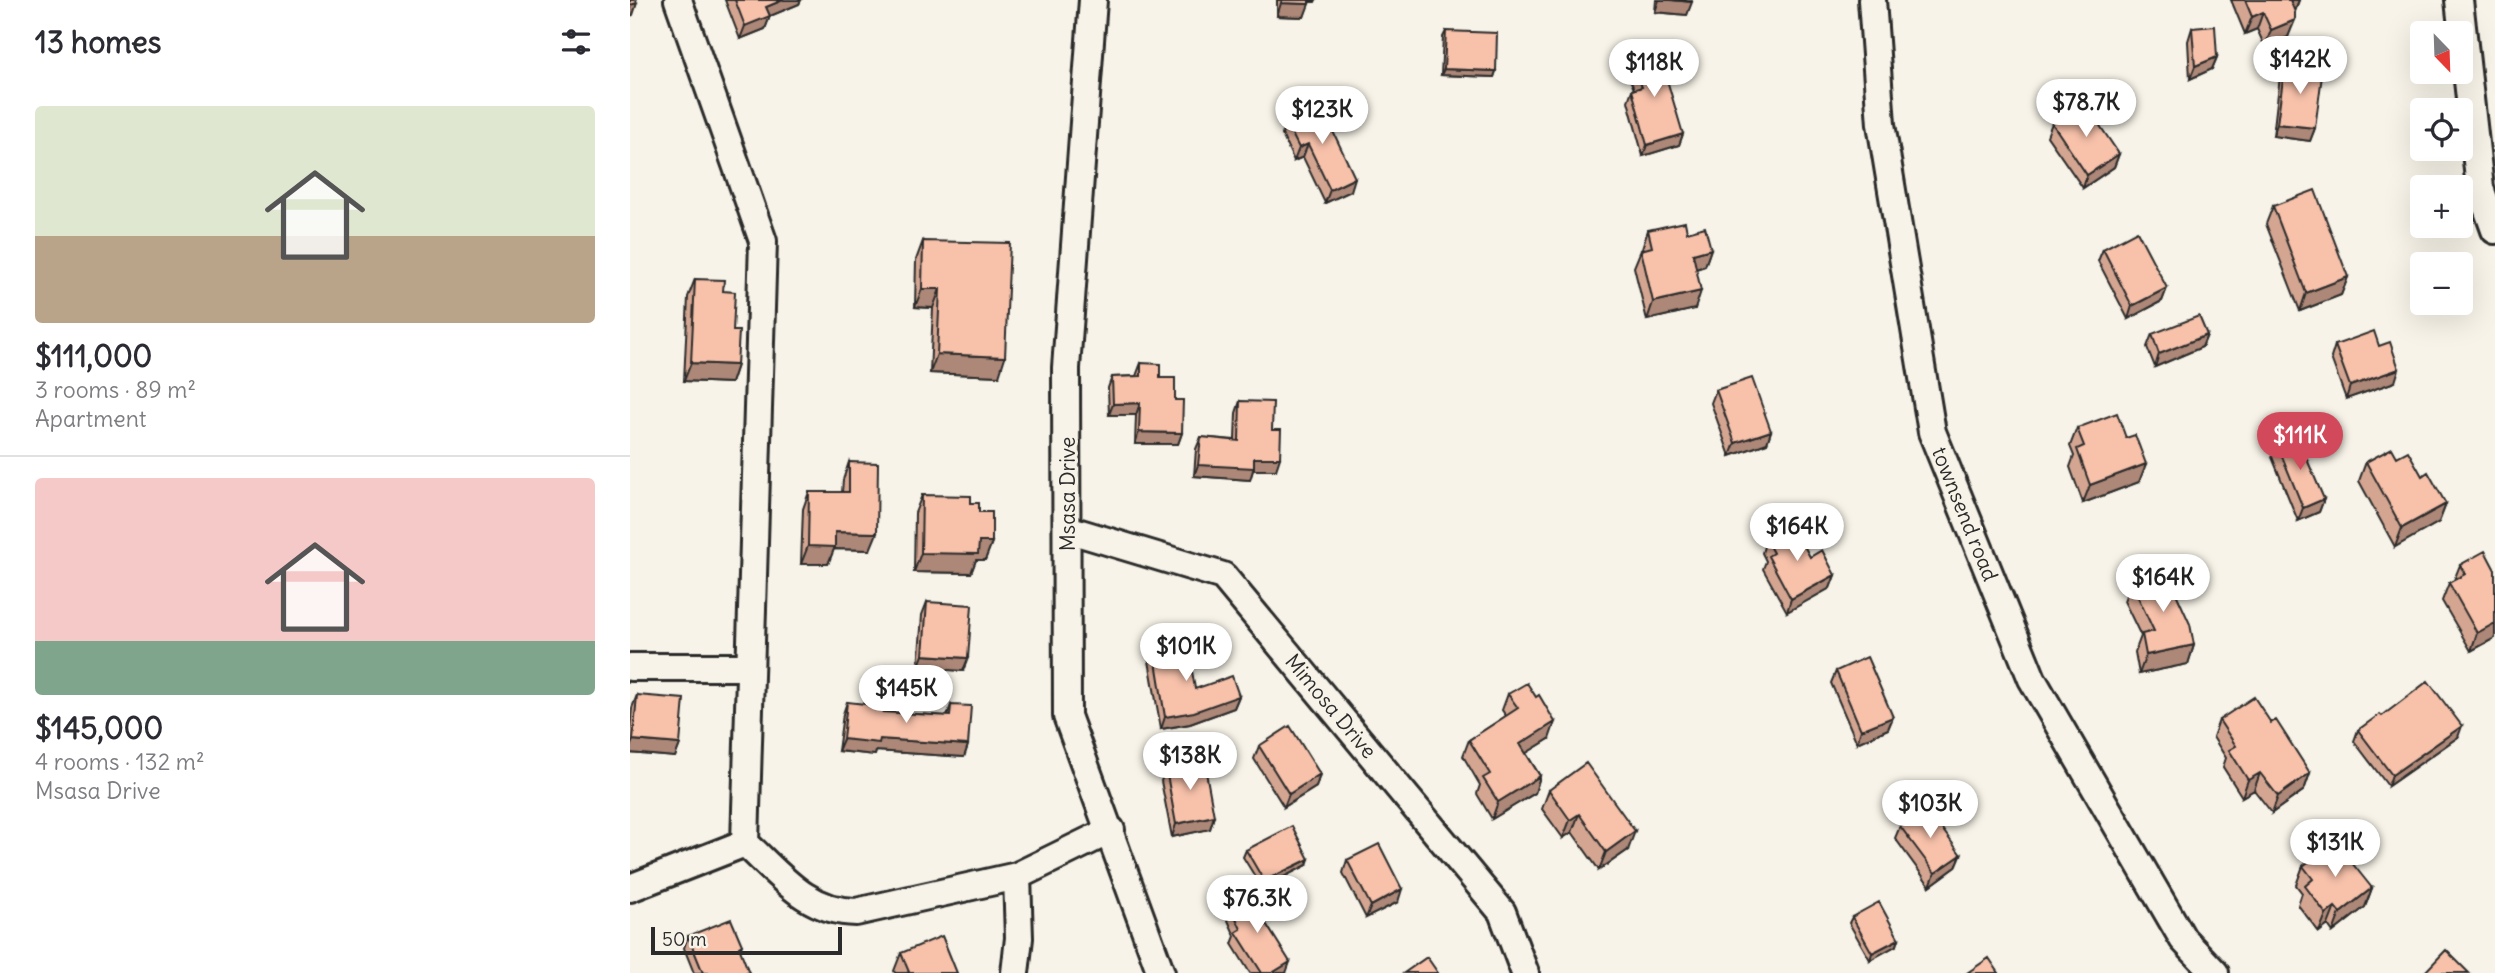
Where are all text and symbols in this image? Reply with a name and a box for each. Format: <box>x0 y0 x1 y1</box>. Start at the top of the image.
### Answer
north arrow <box>2410 21 2473 84</box>
map controls <box>2410 21 2473 315</box>
text: 13 homes <box>35 23 161 61</box>
icon: filters <box>557 23 595 61</box>
pin: $142K <box>2251 36 2349 96</box>
pin: $118K <box>1605 40 1703 99</box>
text: $142K <box>2269 44 2331 73</box>
text: $118K <box>1625 47 1683 76</box>
pin: $78.7K <box>2029 80 2143 139</box>
pin: $123K <box>1273 86 1371 146</box>
text: $78.7K <box>2052 87 2120 116</box>
text: $123K <box>1291 94 1353 123</box>
button: locate <box>2410 98 2473 161</box>
icon: home <box>252 152 378 278</box>
button: + <box>2410 175 2473 238</box>
button: − <box>2410 252 2473 315</box>
text: $111,000 <box>35 337 152 375</box>
text: 3 rooms · 89 m² <box>35 375 196 404</box>
text: Apartment <box>35 404 147 433</box>
pin: $111K <box>2251 412 2349 472</box>
text: $111K <box>2273 420 2327 449</box>
street label: Msasa Drive <box>1054 437 1081 551</box>
street label: townsend road <box>1926 443 2004 585</box>
pin: $164K <box>1748 504 1846 563</box>
text: $164K <box>1766 511 1828 540</box>
icon: home <box>252 524 378 650</box>
pin: $164K <box>2114 554 2212 614</box>
text: $164K <box>2132 562 2194 591</box>
pin: $101K <box>1137 624 1235 683</box>
text: $101K <box>1156 631 1216 660</box>
street label: Mimosa Drive <box>1279 648 1383 764</box>
pin: $145K <box>857 666 955 725</box>
text: $145K <box>875 673 937 702</box>
text: $145,000 <box>35 709 163 747</box>
pin: $138K <box>1141 732 1239 792</box>
text: $138K <box>1159 740 1221 769</box>
text: 4 rooms · 132 m² <box>35 747 205 776</box>
text: Msasa Drive <box>35 776 161 805</box>
pin: $103K <box>1881 780 1979 840</box>
text: $103K <box>1898 788 1962 817</box>
pin: $131K <box>2286 820 2384 879</box>
text: $131K <box>2306 827 2364 856</box>
pin: $76.3K <box>1200 876 1314 935</box>
text: $76.3K <box>1222 883 1292 912</box>
scale bar <box>651 924 842 956</box>
text: 50 m <box>662 927 707 951</box>

